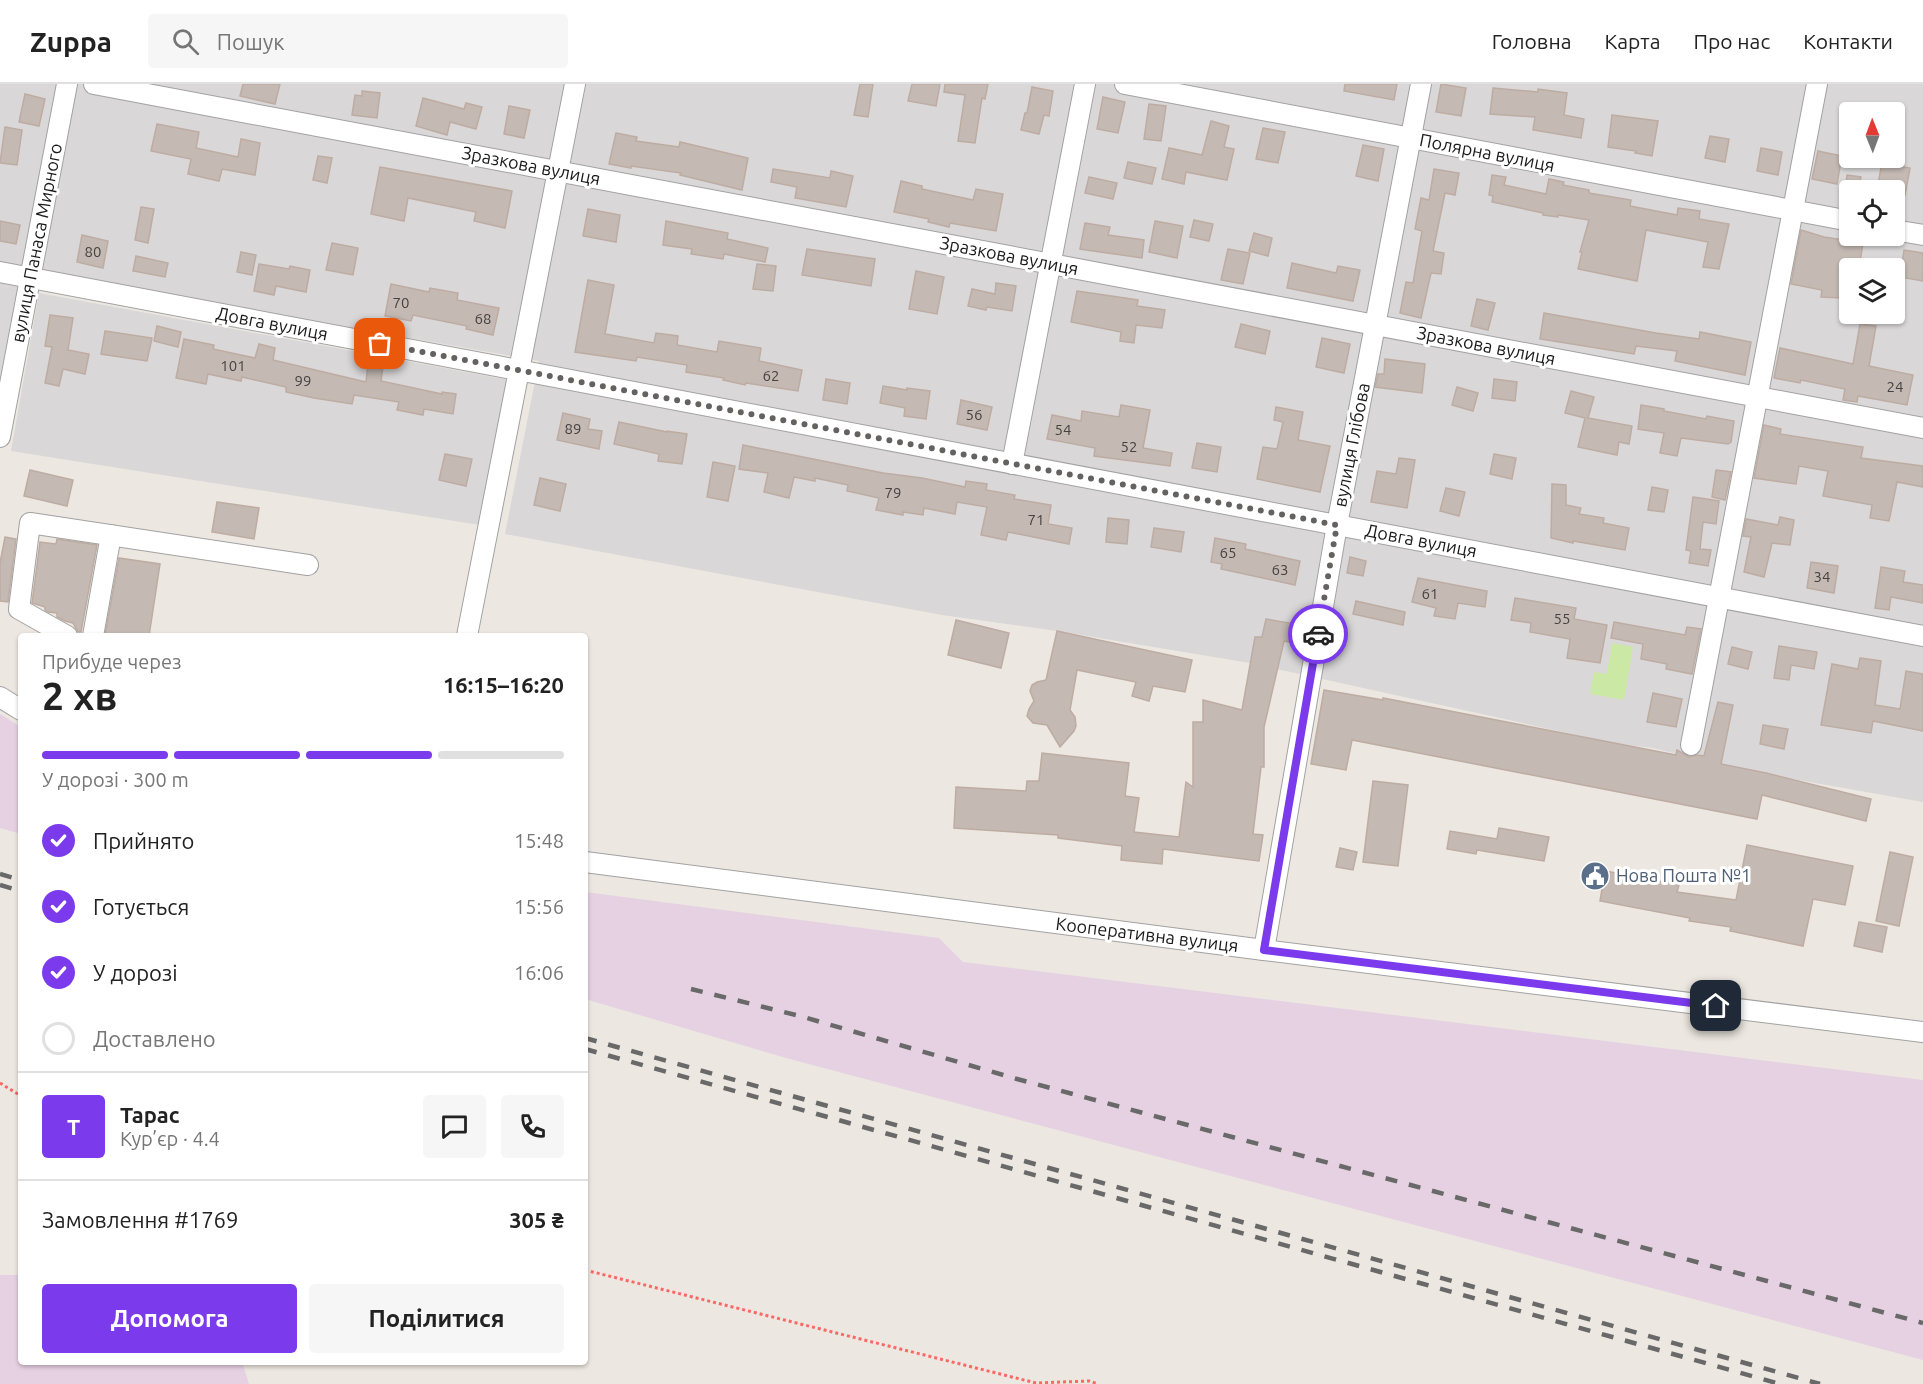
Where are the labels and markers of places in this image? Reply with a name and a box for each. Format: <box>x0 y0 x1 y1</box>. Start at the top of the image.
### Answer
pin <box>354 318 405 369</box>
public building icon: Нова Пошта №1 <box>1579 860 1611 892</box>
place label: Нова Пошта №1 <box>1616 865 1751 885</box>
pin <box>1690 980 1741 1031</box>

